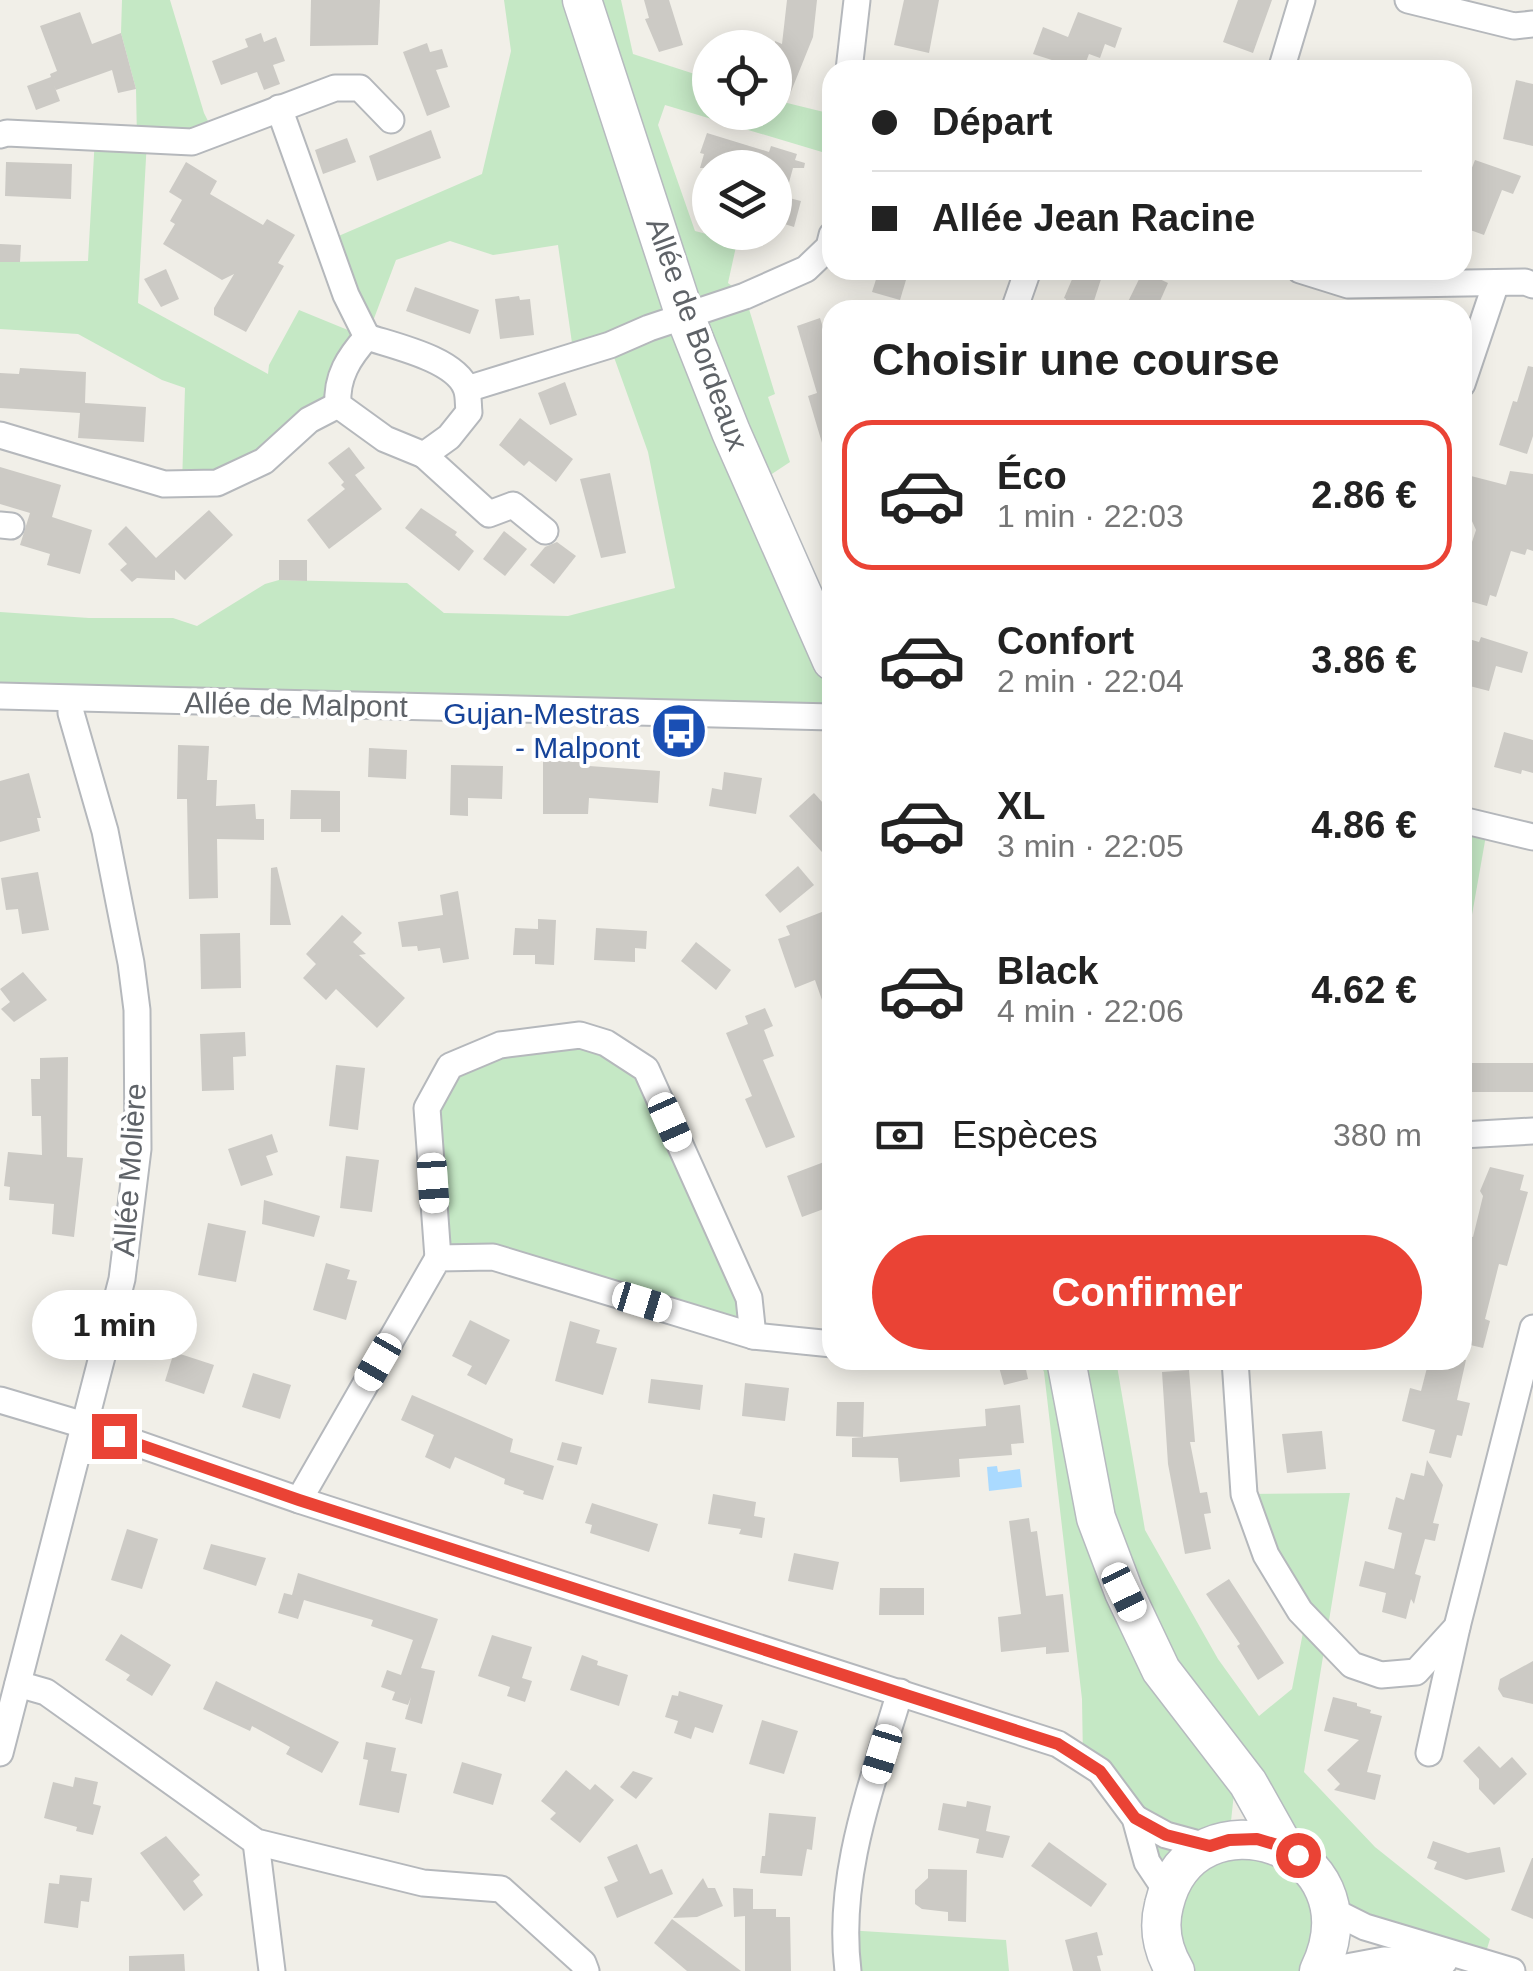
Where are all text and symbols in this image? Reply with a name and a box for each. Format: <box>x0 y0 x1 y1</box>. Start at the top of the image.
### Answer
map controls <box>692 30 792 250</box>
button: locate <box>692 30 792 130</box>
text: Départ <box>932 101 1052 143</box>
button: layers <box>692 150 792 250</box>
text: Allée Jean Racine <box>932 197 1255 239</box>
street label: Allée de Bordeaux <box>640 213 755 455</box>
text: Choisir une course <box>872 334 1280 385</box>
icon: car <box>877 450 967 540</box>
text: Éco <box>997 455 1067 497</box>
text: 2.86 € <box>1311 474 1417 516</box>
text: 1 min · 22:03 <box>997 498 1184 534</box>
icon: car <box>877 615 967 705</box>
text: Confort <box>997 620 1134 662</box>
text: 3.86 € <box>1311 639 1417 681</box>
text: 2 min · 22:04 <box>997 663 1184 699</box>
street label: Allée de Malpont <box>184 686 409 723</box>
place label: Gujan-Mestras - Malpont <box>443 697 641 764</box>
bus stop icon: Gujan-Mestras - Malpont <box>649 701 709 761</box>
icon: car <box>877 780 967 870</box>
text: XL <box>997 785 1046 827</box>
text: 4.86 € <box>1311 804 1417 846</box>
text: 3 min · 22:05 <box>997 828 1184 864</box>
icon: car <box>877 945 967 1035</box>
text: Black <box>997 950 1098 992</box>
text: 4.62 € <box>1311 969 1417 1011</box>
text: 4 min · 22:06 <box>997 993 1184 1029</box>
street label: Allée Molière <box>107 1082 152 1258</box>
car <box>644 1088 696 1156</box>
icon: cash <box>872 1108 927 1163</box>
text: Espèces <box>952 1114 1098 1156</box>
text: 380 m <box>1333 1117 1422 1153</box>
car <box>416 1152 450 1214</box>
button: Confirmer <box>872 1235 1422 1350</box>
car <box>609 1279 675 1325</box>
callout: 1 min <box>32 1291 196 1361</box>
text: 1 min <box>73 1307 156 1343</box>
car <box>350 1329 406 1395</box>
route end <box>92 1414 137 1459</box>
car <box>1097 1558 1151 1626</box>
car <box>859 1721 905 1787</box>
route start <box>1276 1833 1321 1878</box>

